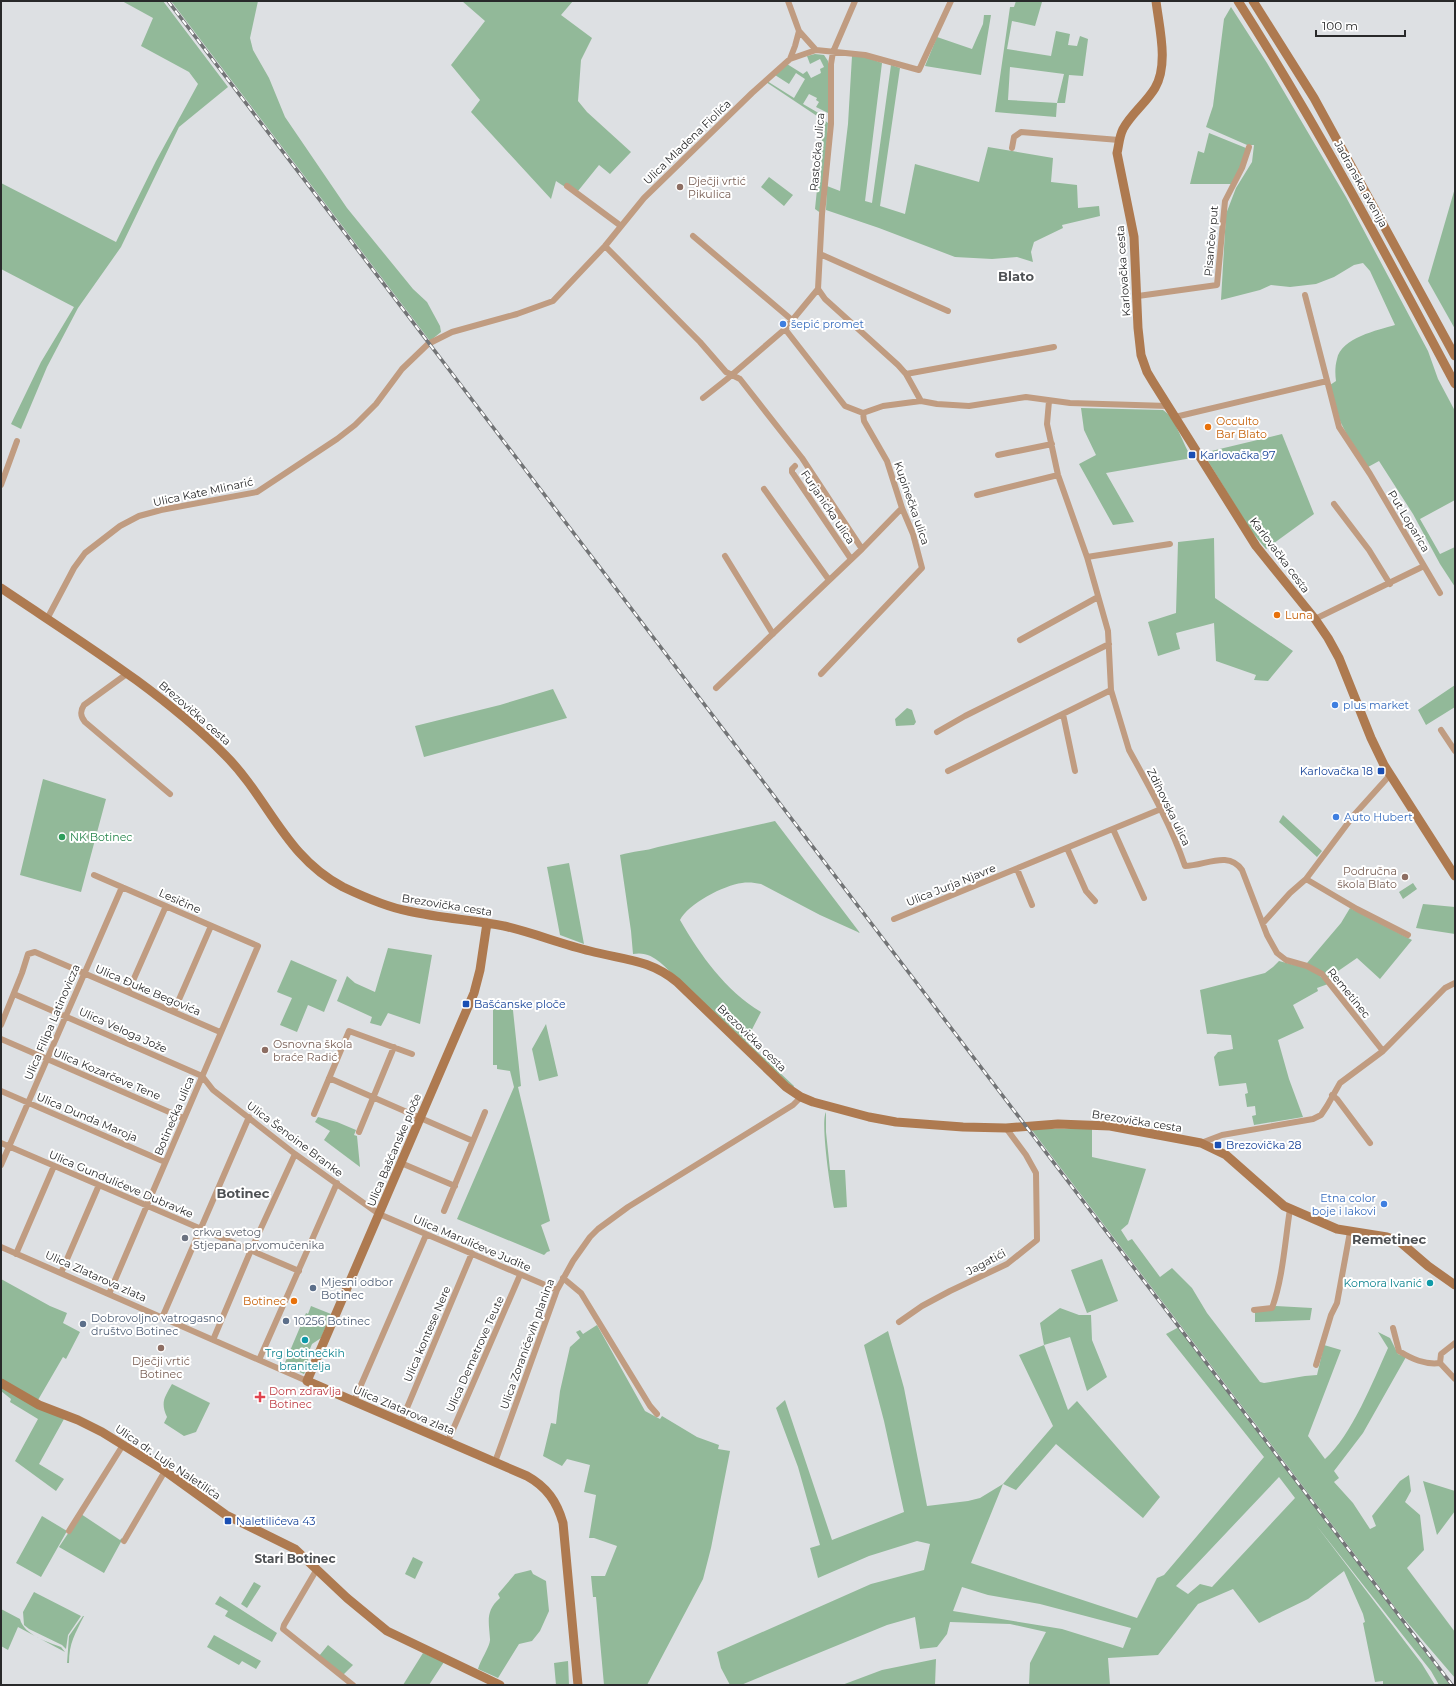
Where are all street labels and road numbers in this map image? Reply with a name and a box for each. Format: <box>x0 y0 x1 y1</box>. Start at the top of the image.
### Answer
street label: Ulica Mladena Fiolića <box>640 97 734 187</box>
street label: Rastočka ulica <box>807 112 827 192</box>
street label: Jadranska avenija <box>1331 137 1391 230</box>
street label: Pisančev put <box>1201 205 1221 277</box>
street label: Karlovačka cesta <box>1113 225 1133 317</box>
street label: Kupinečka ulica <box>891 459 933 547</box>
street label: Furjanićka ulica <box>798 467 858 547</box>
street label: Ulica Kate Mlinarić <box>152 475 254 509</box>
street label: Put Loparica <box>1385 487 1433 555</box>
street label: Karlovačka cesta <box>1247 514 1313 596</box>
street label: Brezovička cesta <box>156 678 234 748</box>
street label: Zdihovska ulica <box>1144 766 1194 848</box>
street label: Ulica Jurja Njavre <box>904 861 998 909</box>
street label: Lesičine <box>157 886 204 917</box>
street label: Brezovička cesta <box>401 891 493 919</box>
street label: Ulica Đuke Begovića <box>93 961 203 1019</box>
street label: Ulica Filipa Latinovicza <box>21 962 83 1082</box>
street label: Remetinec <box>1324 965 1374 1021</box>
street label: Brezovička cesta <box>714 1001 790 1075</box>
street label: Ulica Veloga Jože <box>77 1004 170 1056</box>
street label: Ulica Kozarčeve Tene <box>51 1045 163 1103</box>
street label: Botinečka ulica <box>151 1074 197 1158</box>
street label: Ulica Dunda Maroja <box>34 1089 140 1145</box>
street label: Ulica Bašćanske ploče <box>364 1091 424 1209</box>
street label: Ulica Šenoine Branke <box>244 1098 346 1180</box>
street label: Brezovička cesta <box>1091 1107 1183 1135</box>
street label: Ulica Gundulićeve Dubravke <box>47 1147 196 1221</box>
street label: Ulica Marulićeve Judite <box>411 1212 534 1274</box>
street label: Jagatići <box>963 1246 1008 1279</box>
street label: Ulica Zlatarova zlata <box>43 1247 149 1305</box>
street label: Ulica Zoranićevih planina <box>497 1277 557 1411</box>
street label: Ulica kontese Nere <box>400 1283 454 1384</box>
street label: Ulica Demetrove Teute <box>443 1293 507 1414</box>
street label: Ulica Zlatarova zlata <box>351 1382 457 1438</box>
street label: Ulica dr. Luje Naletilića <box>112 1421 224 1503</box>

